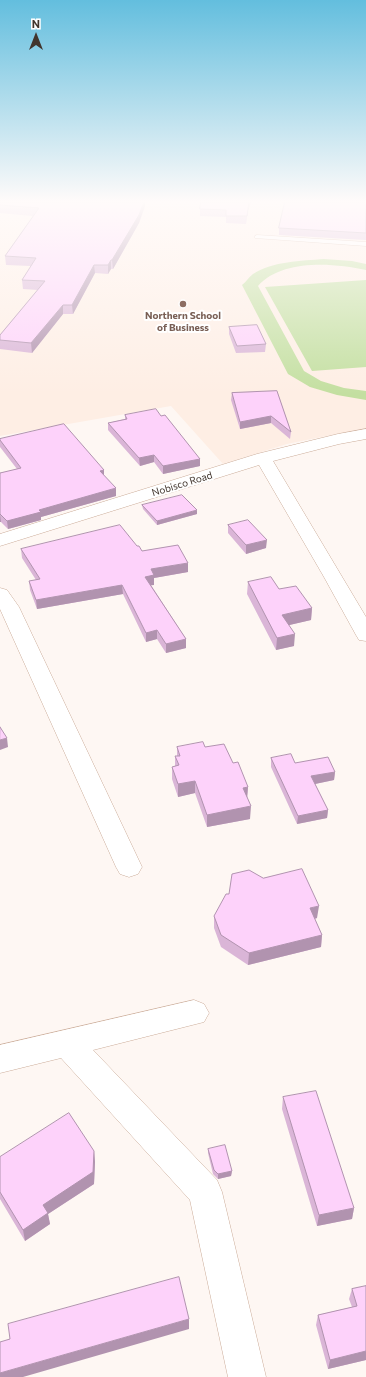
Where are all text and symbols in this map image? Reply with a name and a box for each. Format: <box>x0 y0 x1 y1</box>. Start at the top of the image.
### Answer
north arrow <box>16 16 56 56</box>
text: N <box>32 17 40 30</box>
marker: Northern School of Business <box>178 299 188 309</box>
place label: Northern School of Business <box>145 310 221 334</box>
street label: Nobisco Road <box>150 469 214 499</box>

